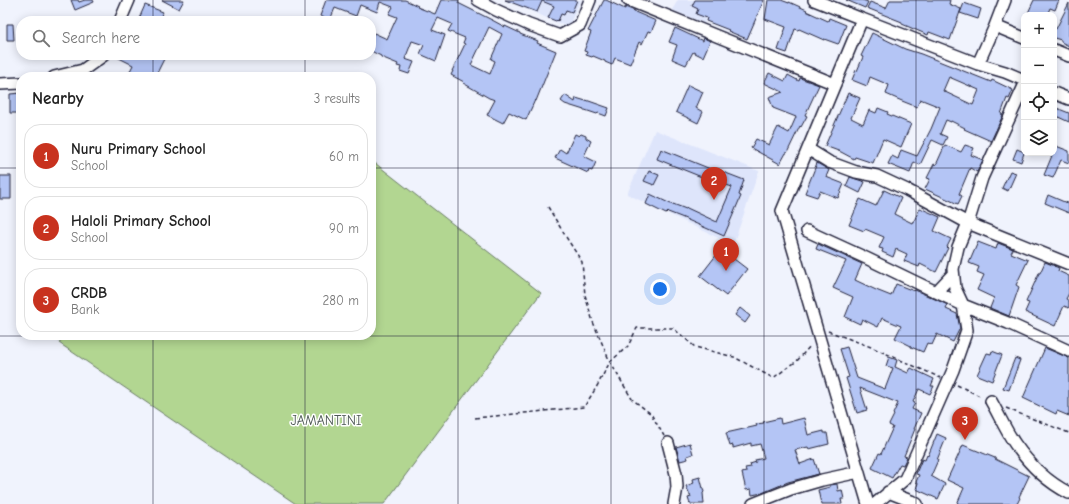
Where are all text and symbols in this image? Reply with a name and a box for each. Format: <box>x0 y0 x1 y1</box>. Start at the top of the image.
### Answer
map controls <box>1021 12 1057 156</box>
button: + <box>1021 12 1057 48</box>
search box <box>16 16 376 60</box>
icon: search <box>30 27 52 49</box>
text: Search here <box>62 29 140 47</box>
button: − <box>1021 48 1057 84</box>
button: locate <box>1021 84 1057 120</box>
text: Nearby <box>32 89 83 108</box>
text: 3 results <box>314 91 360 106</box>
button: layers <box>1021 120 1057 156</box>
text: Nuru Primary School <box>71 140 206 158</box>
text: 1 <box>43 149 49 164</box>
text: 60 m <box>329 149 359 164</box>
text: School <box>71 158 108 173</box>
pin: 2 <box>701 167 727 200</box>
text: Haloli Primary School <box>71 212 211 230</box>
text: 2 <box>43 221 49 236</box>
text: 90 m <box>329 221 359 236</box>
text: School <box>71 230 108 245</box>
pin: 1 <box>713 238 739 271</box>
your location <box>650 279 670 299</box>
text: CRDB <box>71 284 107 302</box>
text: 3 <box>43 293 49 308</box>
text: 280 m <box>322 293 359 308</box>
text: Bank <box>71 302 99 317</box>
pin: 3 <box>952 407 978 440</box>
park label: JAMANTINI <box>290 412 362 429</box>

